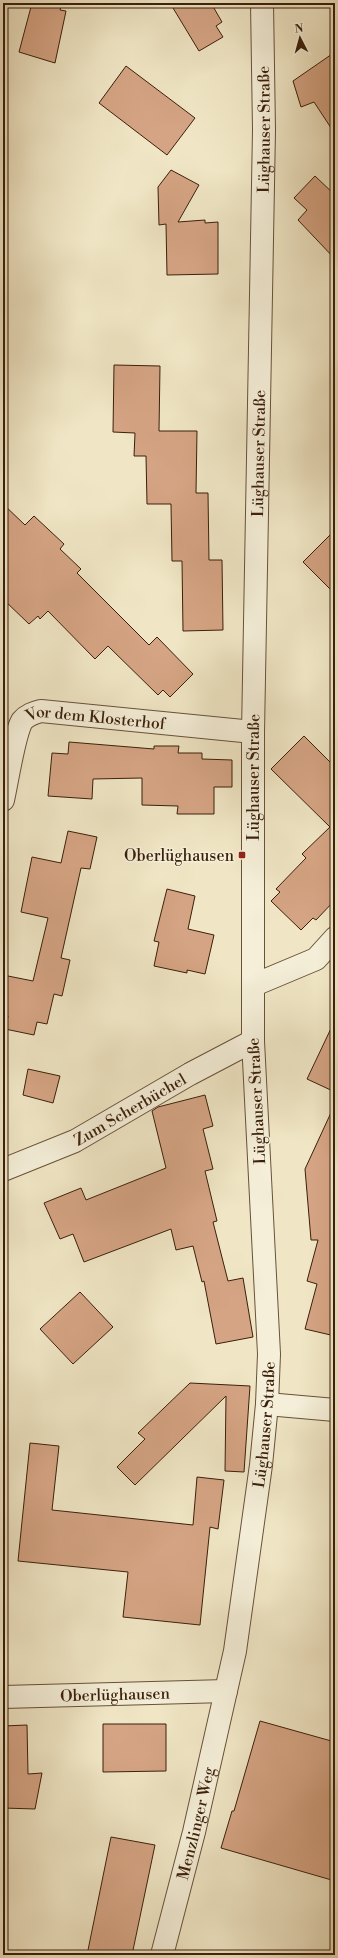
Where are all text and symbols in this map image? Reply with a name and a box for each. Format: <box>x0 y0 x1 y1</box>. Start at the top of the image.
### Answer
north arrow <box>280 18 320 58</box>
text: N <box>294 22 304 36</box>
street label: Lüghauser Straße <box>254 66 275 193</box>
street label: Lüghauser Straße <box>248 390 270 517</box>
street label: Vor dem Klosterhof <box>22 701 168 734</box>
street label: Lüghauser Straße <box>244 714 264 841</box>
place label: Oberlüghausen <box>124 846 234 866</box>
marker: Oberlüghausen <box>237 850 247 860</box>
street label: Lüghauser Straße <box>244 1037 270 1165</box>
street label: Zum Scherbüchel <box>70 1069 190 1151</box>
street label: Lüghauser Straße <box>249 1361 280 1489</box>
street label: Oberlüghausen <box>60 1683 171 1706</box>
street label: Menzlinger Weg <box>173 1764 220 1882</box>

